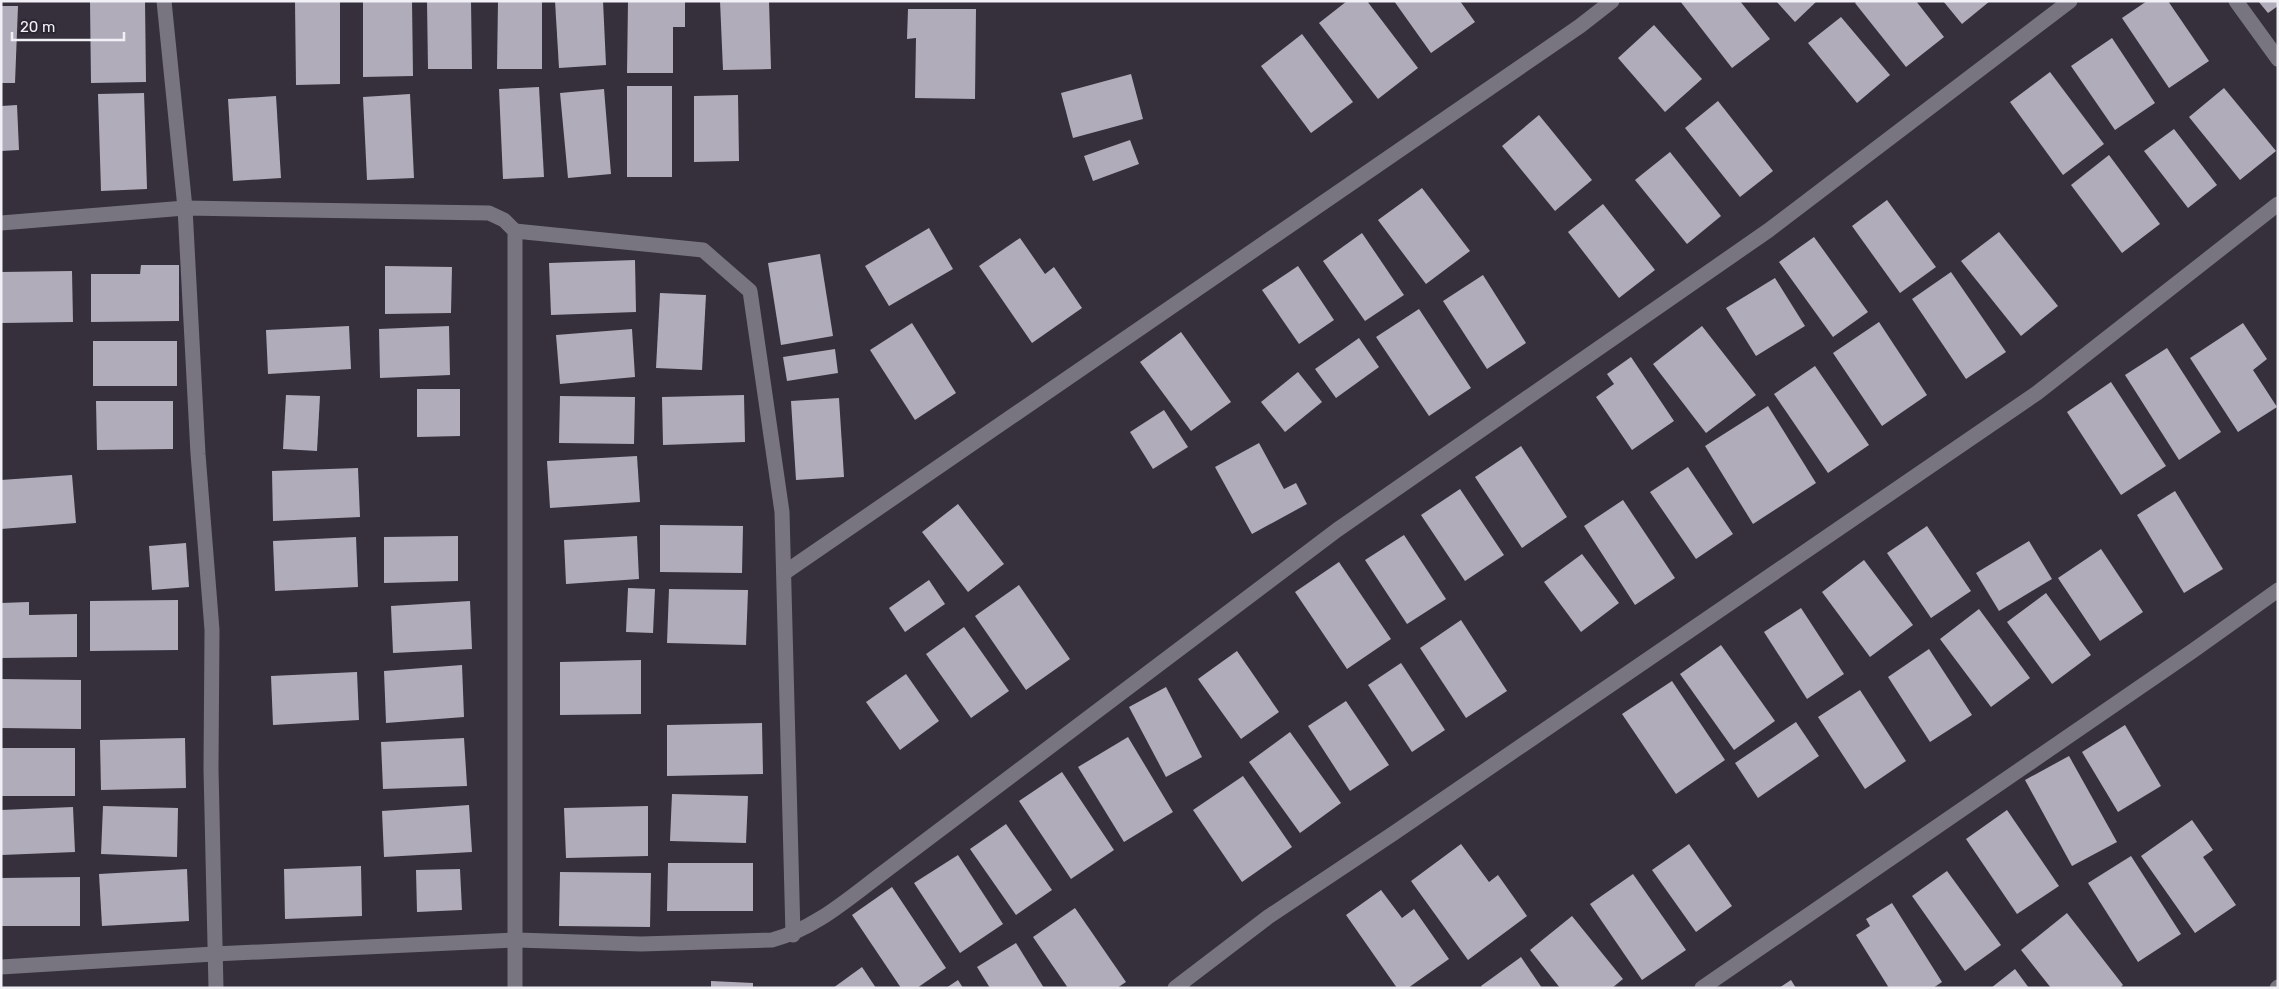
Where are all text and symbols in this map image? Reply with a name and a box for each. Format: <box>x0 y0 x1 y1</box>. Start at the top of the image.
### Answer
scale bar <box>12 10 125 42</box>
text: 20 m <box>20 18 55 36</box>

